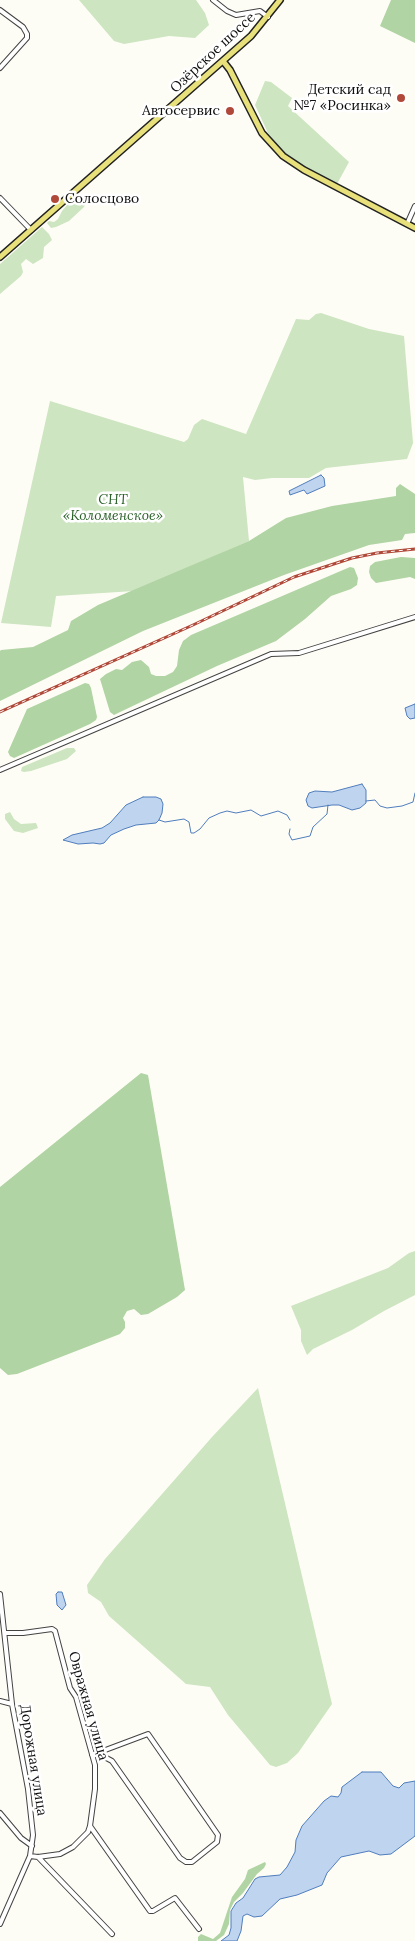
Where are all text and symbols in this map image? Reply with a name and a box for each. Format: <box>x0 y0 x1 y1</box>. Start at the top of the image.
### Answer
street label: Озёрское шоссе <box>167 9 259 97</box>
place label: Детский сад №7 «Росинка» <box>293 82 391 114</box>
marker: Детский сад №7 «Росинка» <box>395 92 407 104</box>
place label: Автосервис <box>142 103 220 119</box>
marker: Автосервис <box>224 105 236 117</box>
place label: Солосцово <box>65 191 139 207</box>
marker: Солосцово <box>49 193 61 205</box>
park label: СНТ «Коломенское» <box>63 492 163 524</box>
street label: Овражная улица <box>64 1650 112 1762</box>
street label: Дорожная улица <box>16 1703 50 1817</box>

